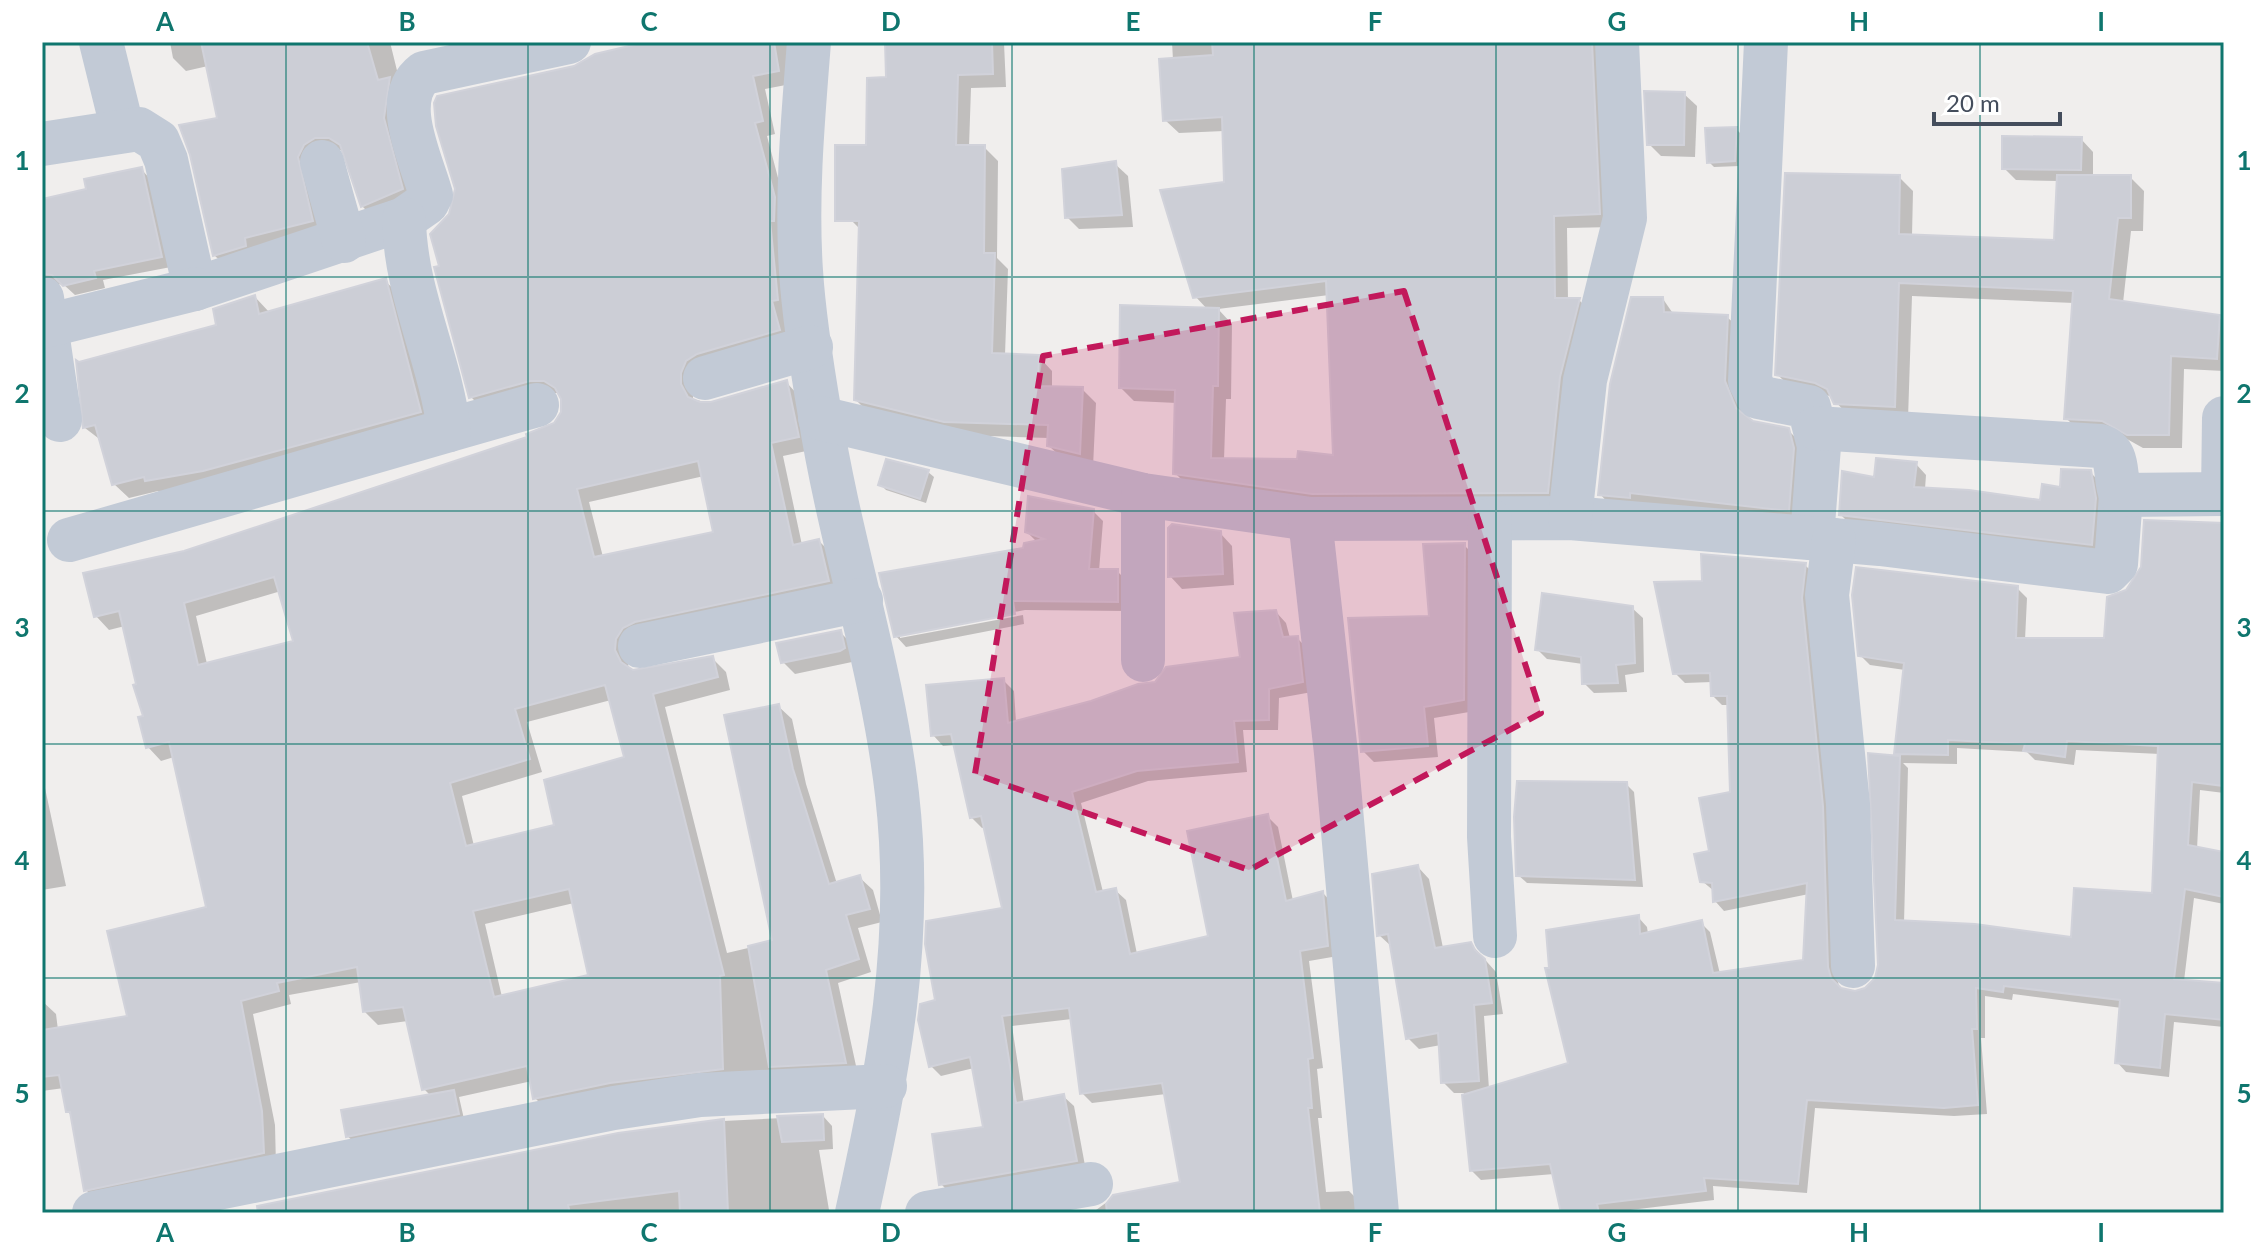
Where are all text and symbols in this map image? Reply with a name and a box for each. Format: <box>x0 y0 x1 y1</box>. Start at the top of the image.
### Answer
text: A <box>155 5 175 37</box>
text: B <box>398 5 416 37</box>
text: C <box>640 5 658 37</box>
text: D <box>881 5 901 37</box>
text: E <box>1126 5 1140 37</box>
text: F <box>1368 5 1382 37</box>
text: G <box>1608 5 1626 37</box>
text: H <box>1849 5 1869 37</box>
text: I <box>2097 5 2105 37</box>
scale bar <box>1934 76 2060 126</box>
text: 20 m <box>1946 88 2000 117</box>
text: 1 <box>14 144 30 176</box>
text: 1 <box>2236 144 2252 176</box>
text: 2 <box>14 377 30 409</box>
text: 2 <box>2236 377 2252 409</box>
text: 3 <box>14 611 30 643</box>
text: 3 <box>2236 611 2252 643</box>
text: 4 <box>14 844 30 876</box>
text: 4 <box>2236 844 2252 876</box>
text: 5 <box>14 1077 30 1109</box>
text: 5 <box>2236 1077 2252 1109</box>
text: A <box>155 1216 175 1248</box>
text: B <box>398 1216 416 1248</box>
text: C <box>640 1216 658 1248</box>
text: D <box>881 1216 901 1248</box>
text: E <box>1126 1216 1140 1248</box>
text: F <box>1368 1216 1382 1248</box>
text: G <box>1608 1216 1626 1248</box>
text: H <box>1849 1216 1869 1248</box>
text: I <box>2097 1216 2105 1248</box>

